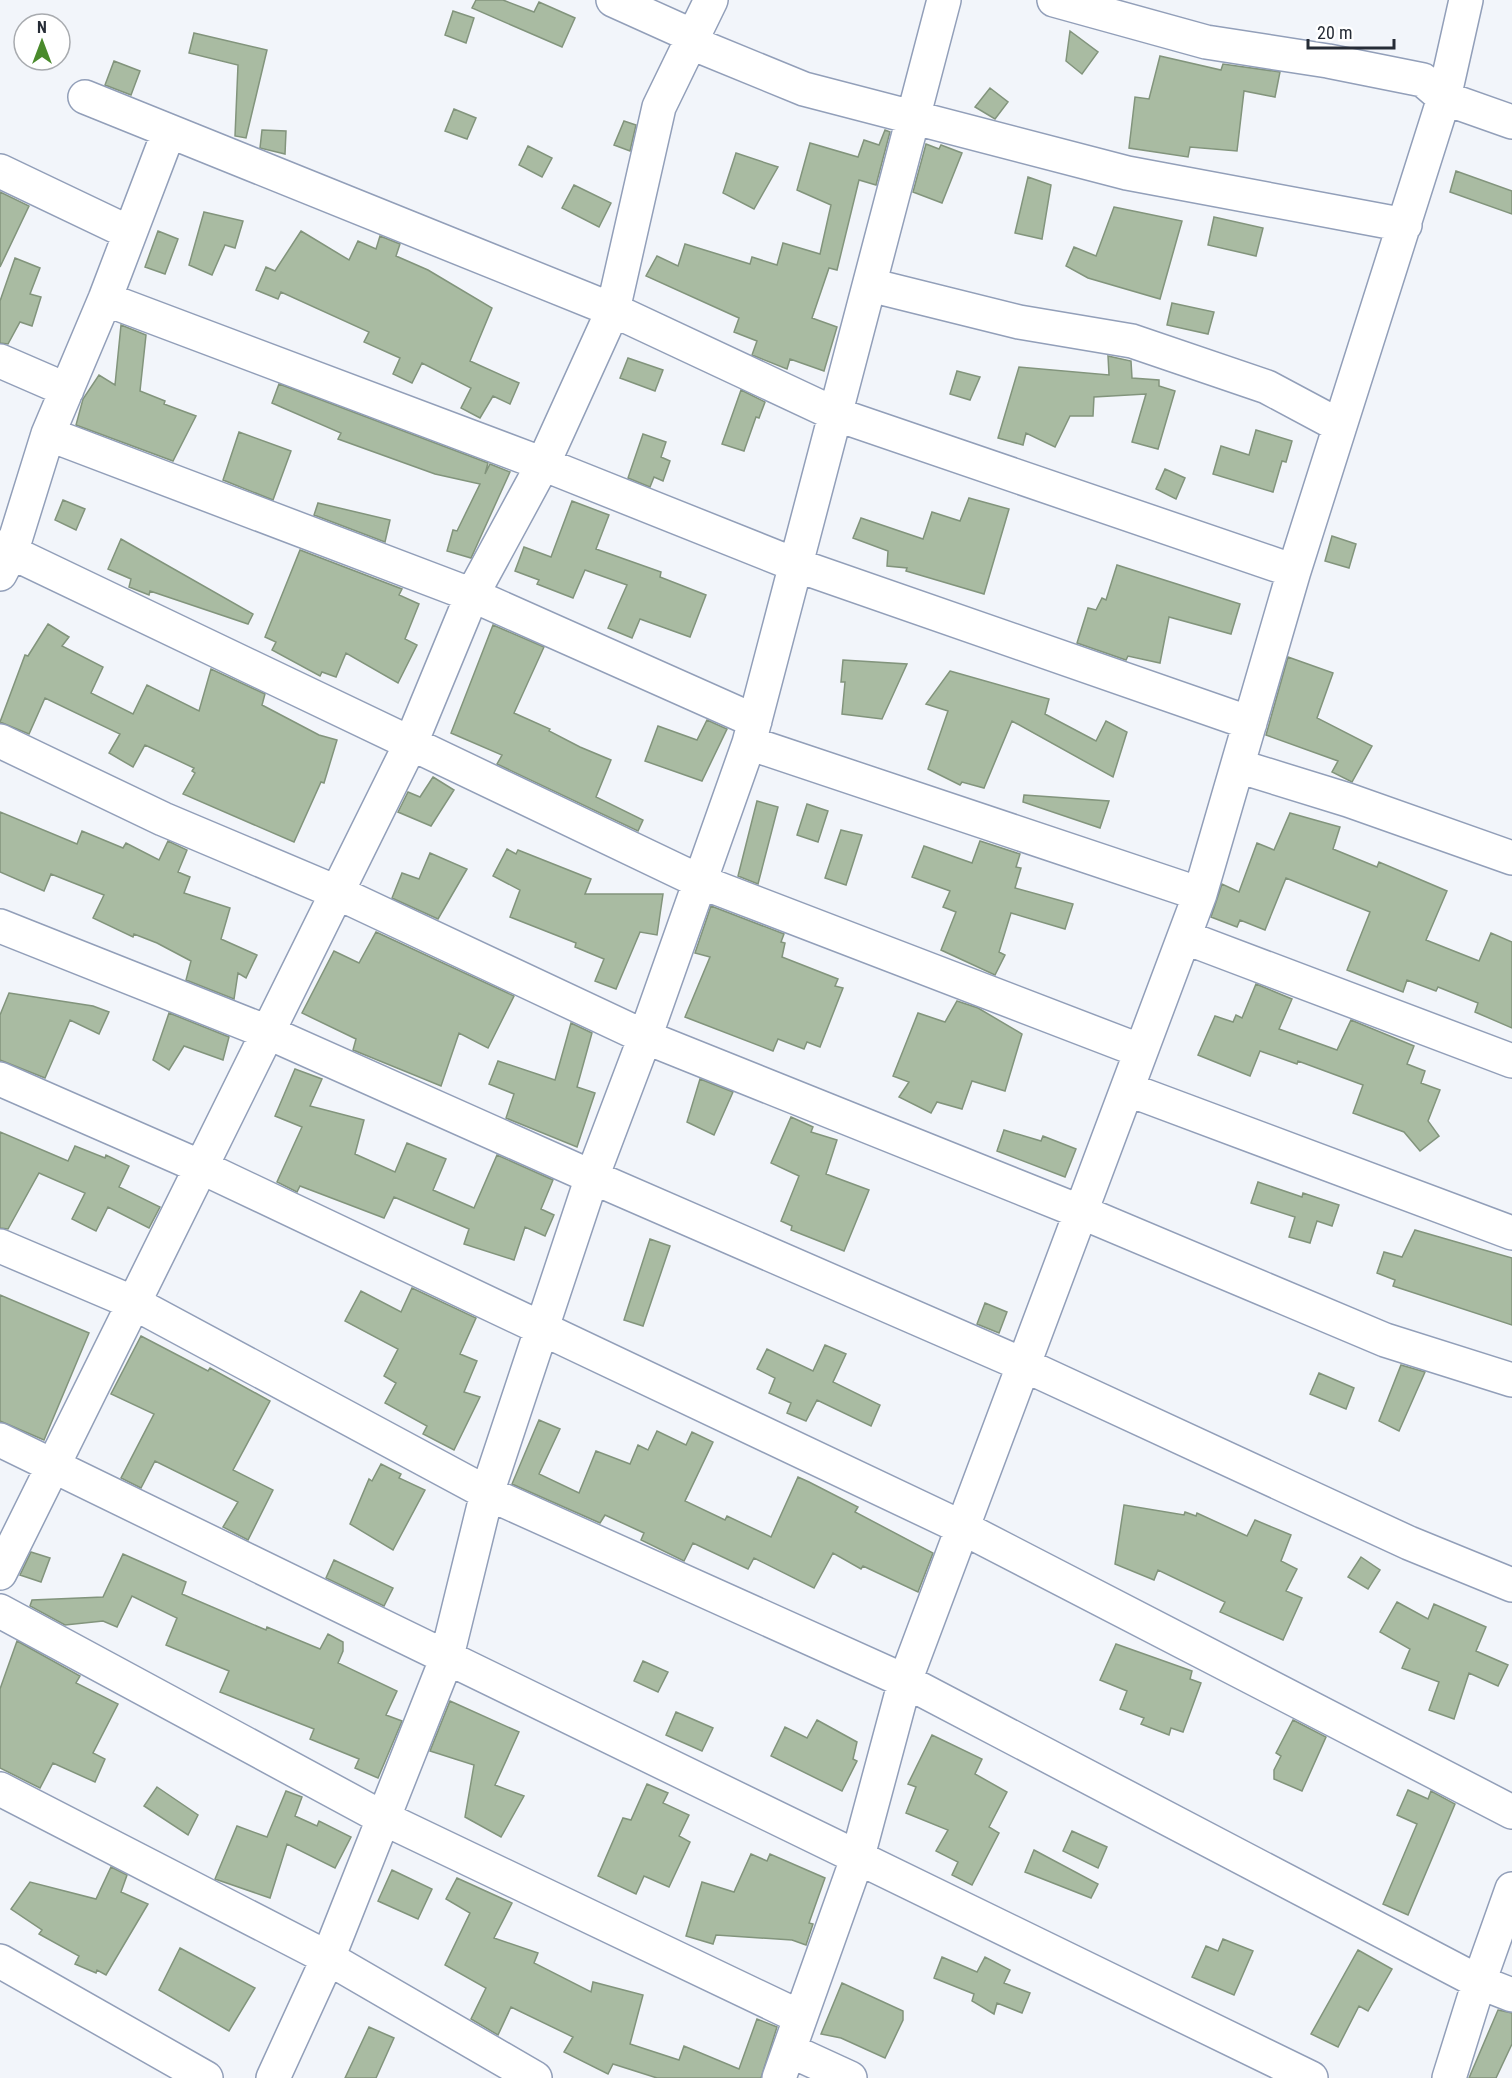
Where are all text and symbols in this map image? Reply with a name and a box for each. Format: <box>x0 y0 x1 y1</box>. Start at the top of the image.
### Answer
north arrow <box>12 12 72 72</box>
scale bar <box>1308 12 1394 50</box>
text: N <box>37 18 47 37</box>
text: 20 m <box>1317 22 1352 43</box>

